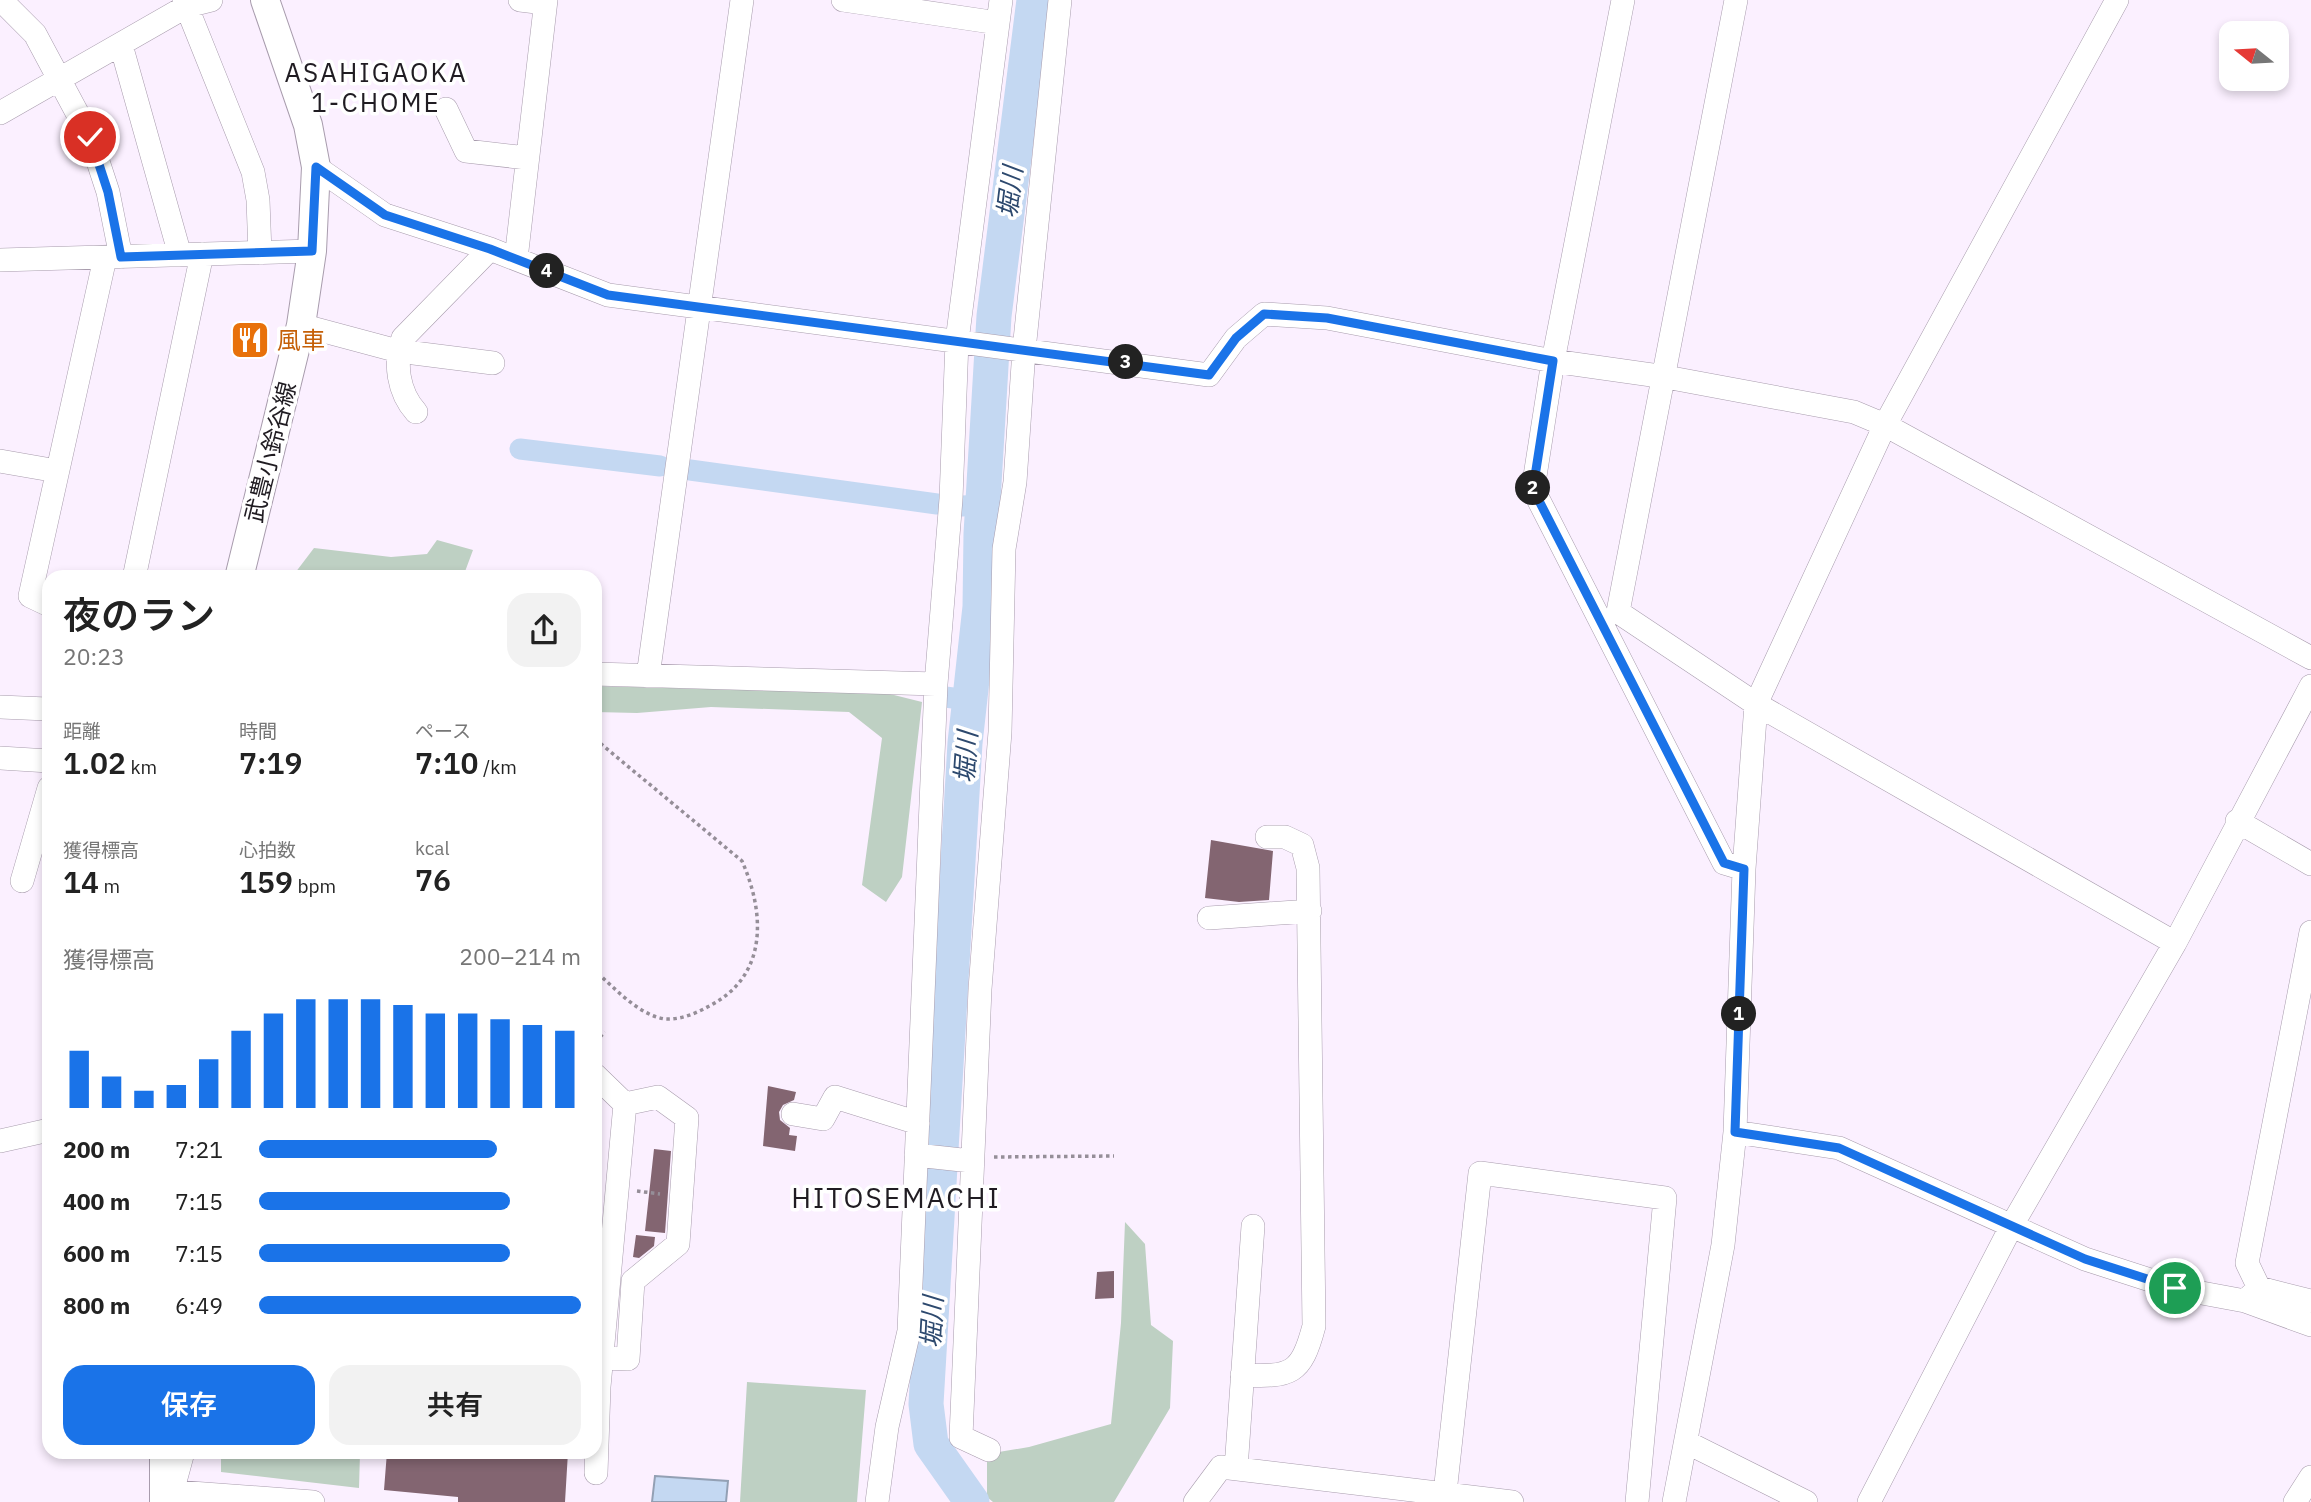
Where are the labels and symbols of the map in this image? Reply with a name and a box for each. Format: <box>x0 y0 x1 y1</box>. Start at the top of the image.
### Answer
north arrow <box>2219 21 2289 91</box>
district label: ASAHIGAOKA 1-CHOME <box>284 55 468 119</box>
pin <box>60 107 120 167</box>
water label: 堀川 <box>989 161 1029 220</box>
pin: 4 <box>530 254 564 288</box>
restaurant icon: 風車 <box>229 319 271 361</box>
place label: 風車 <box>277 324 325 356</box>
pin: 3 <box>1108 344 1144 380</box>
street label: 武豊小鈴谷線 <box>237 378 303 526</box>
pin: 2 <box>1516 470 1550 505</box>
water label: 堀川 <box>946 727 984 784</box>
pin: 1 <box>1722 996 1756 1032</box>
district label: HITOSEMACHI <box>791 1179 1001 1216</box>
pin <box>2145 1258 2205 1318</box>
water label: 堀川 <box>913 1292 949 1349</box>

